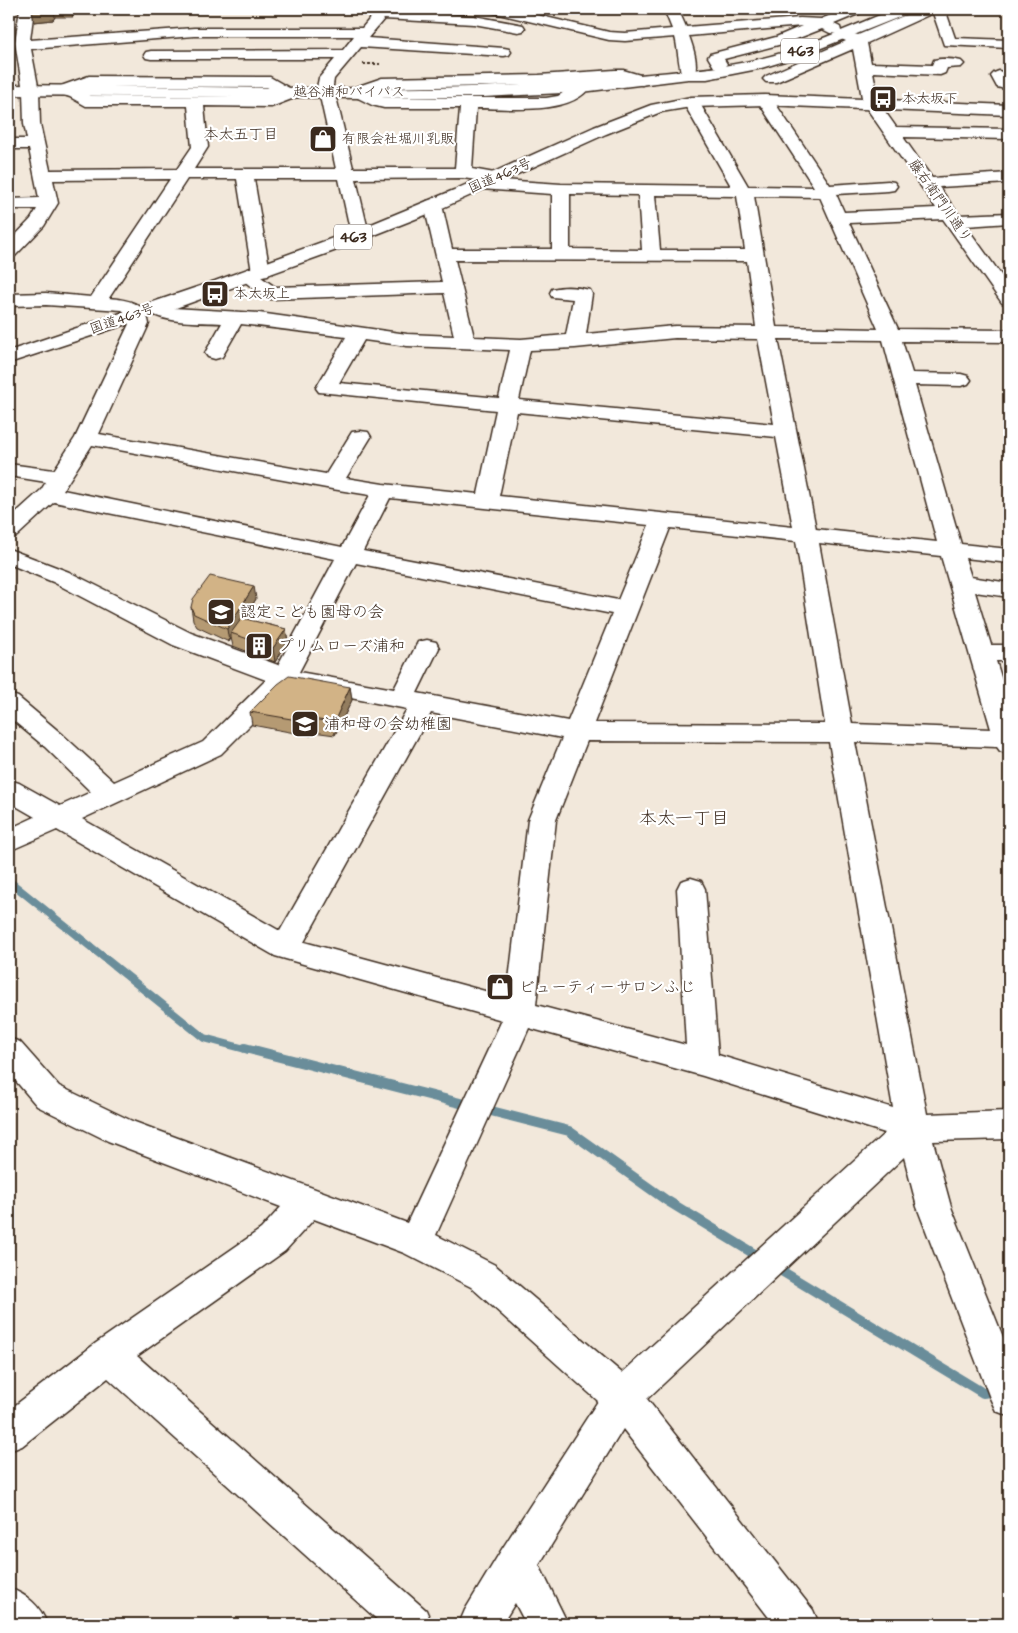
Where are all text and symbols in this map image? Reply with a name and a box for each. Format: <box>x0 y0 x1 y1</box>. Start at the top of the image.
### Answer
road number: 463 <box>781 38 819 64</box>
street label: 越谷浦和バイパス <box>293 82 405 102</box>
bus stop icon: 本太坂下 <box>868 84 898 114</box>
place label: 本太坂下 <box>902 89 958 109</box>
district label: 本太五丁目 <box>203 124 279 145</box>
shop icon: 有限会社堀川乳販 <box>308 124 338 154</box>
place label: 有限会社堀川乳販 <box>342 129 454 149</box>
street label: 国道463号 <box>465 153 535 199</box>
street label: 藤右衛門川通り <box>904 155 976 247</box>
road number: 463 <box>334 224 372 250</box>
bus stop icon: 本太坂上 <box>200 279 230 309</box>
place label: 本太坂上 <box>234 284 290 304</box>
street label: 国道463号 <box>87 299 157 339</box>
school or university icon: 認定こども園母の会 <box>206 597 236 627</box>
place label: 認定こども園母の会 <box>240 601 384 623</box>
building icon: プリムローズ浦和 <box>244 631 274 661</box>
place label: プリムローズ浦和 <box>278 635 405 657</box>
school or university icon: 浦和母の会幼稚園 <box>290 709 320 739</box>
place label: 浦和母の会幼稚園 <box>324 713 452 735</box>
district label: 本太一丁目 <box>639 806 729 831</box>
shop icon: ビューティーサロンふじ <box>485 972 515 1002</box>
place label: ビューティーサロンふじ <box>519 976 696 998</box>

